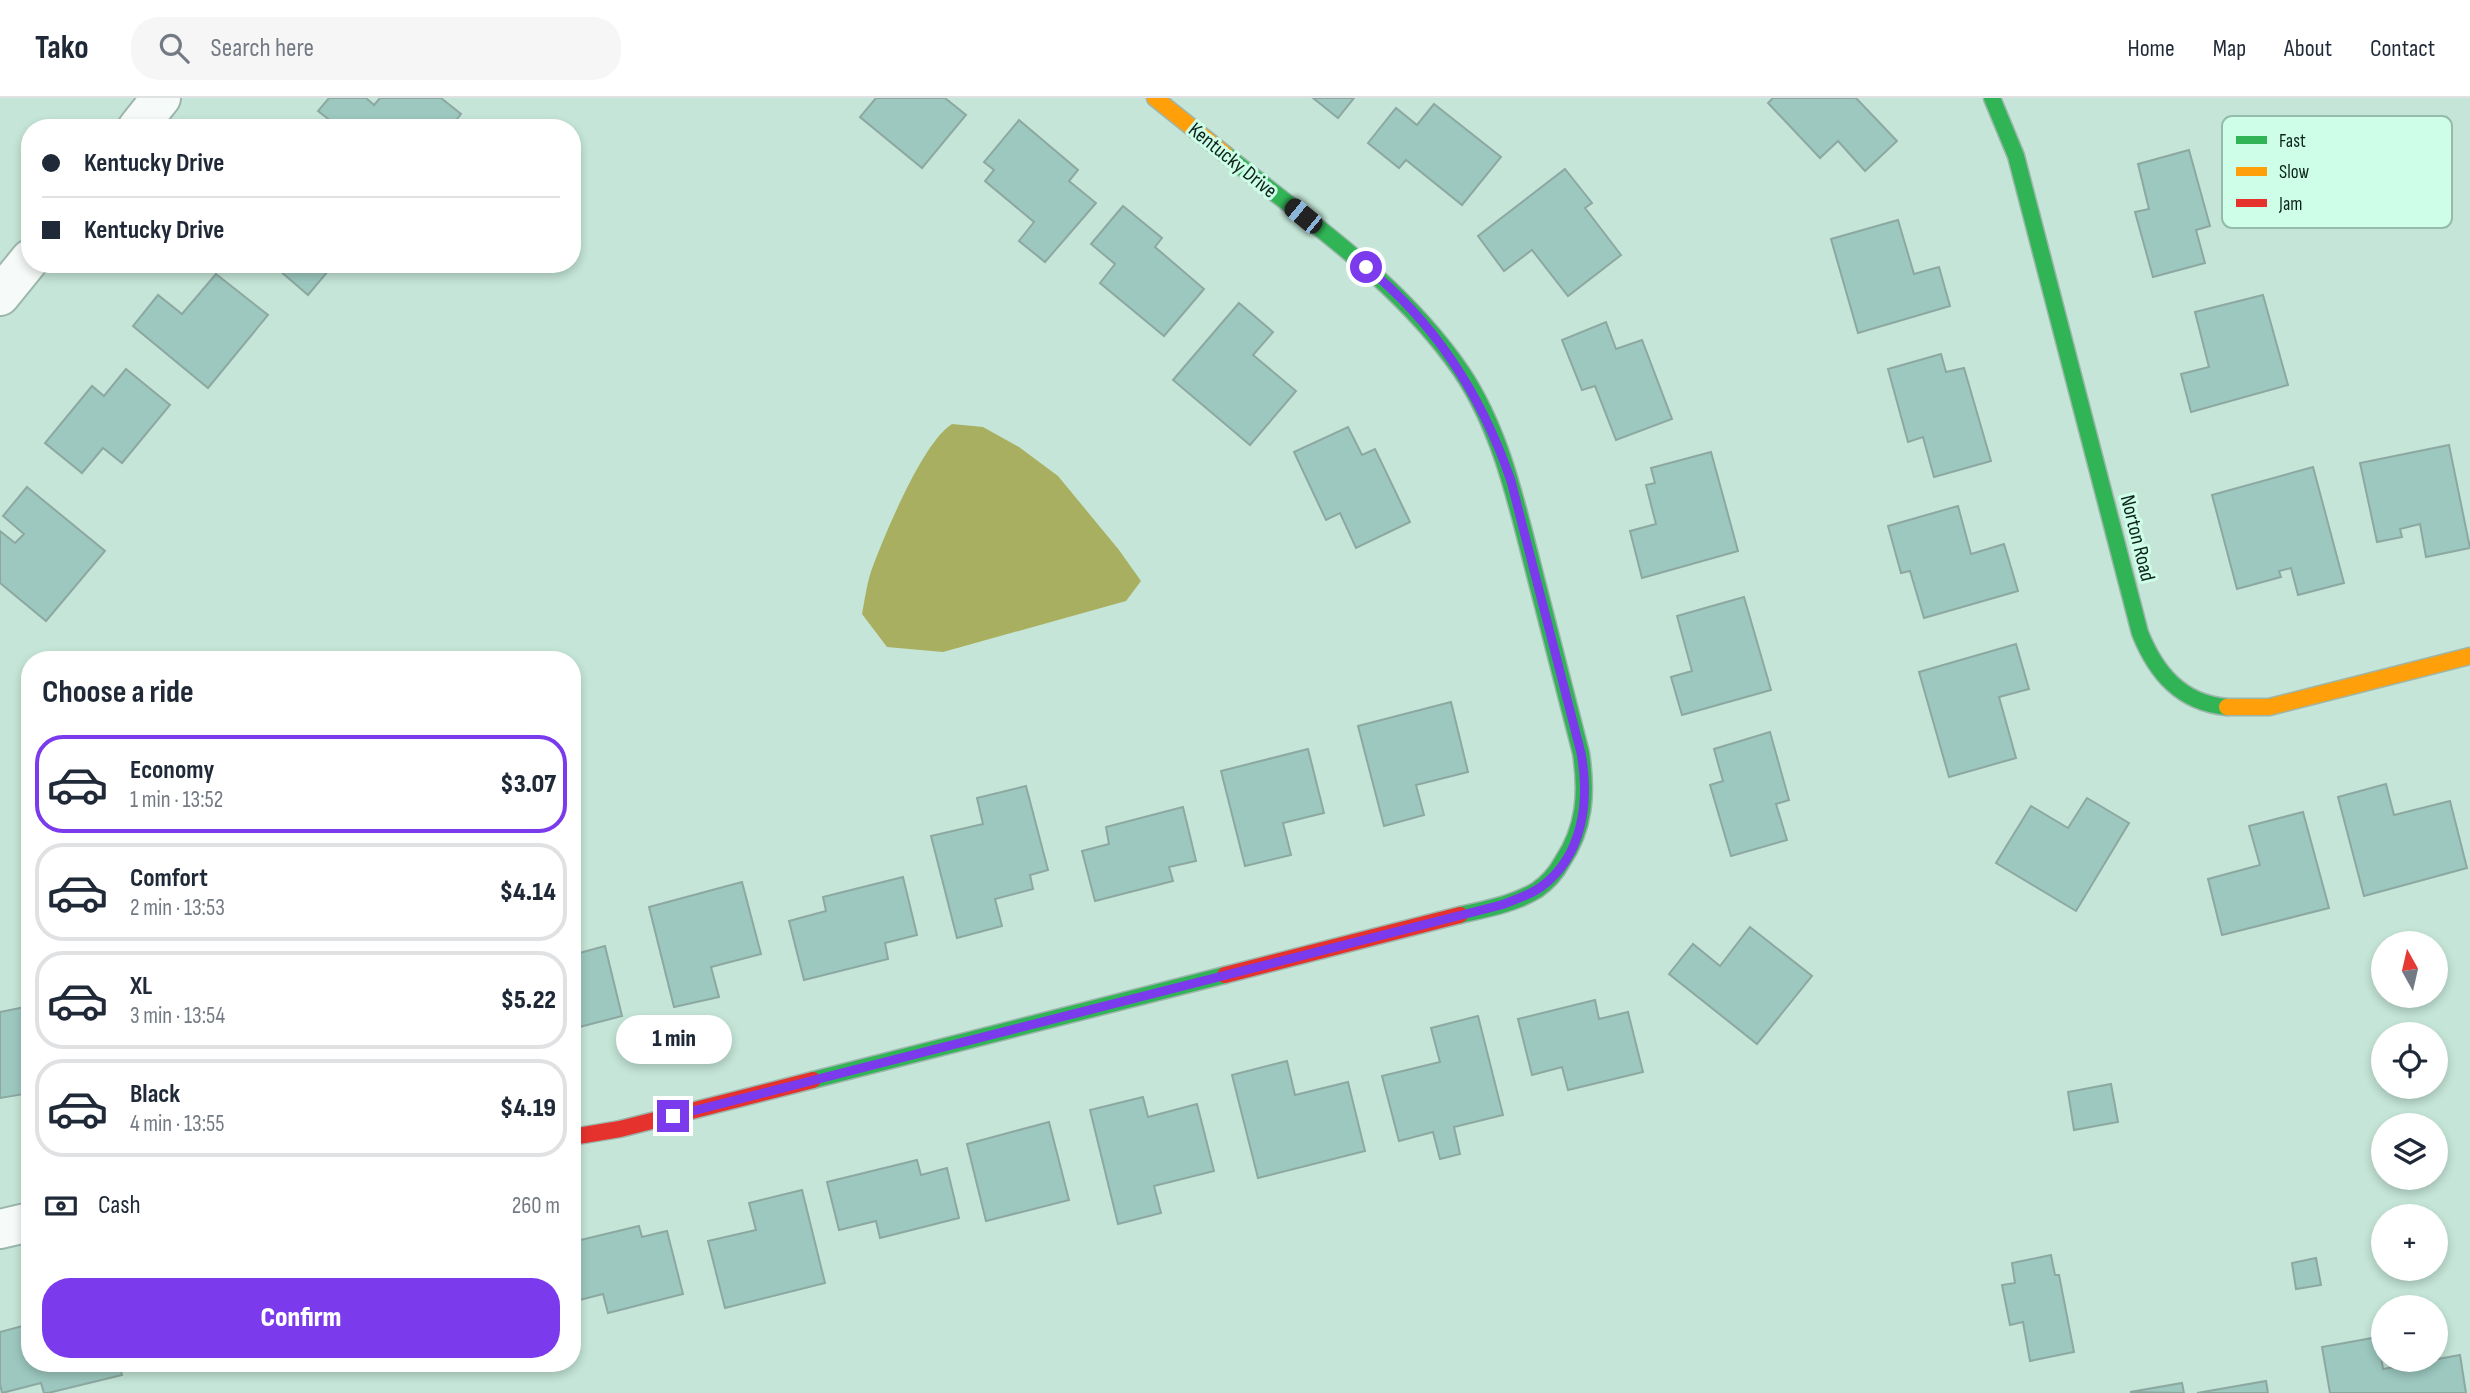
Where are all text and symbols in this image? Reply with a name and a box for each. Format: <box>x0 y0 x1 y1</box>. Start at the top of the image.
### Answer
search box <box>131 17 621 80</box>
text: Tako <box>35 28 89 68</box>
icon: search <box>155 29 193 67</box>
text: Search here <box>211 33 314 64</box>
text: Home <box>2127 34 2175 63</box>
text: Map <box>2213 34 2246 63</box>
text: About <box>2284 34 2332 63</box>
text: Contact <box>2370 34 2435 63</box>
legend <box>2222 116 2452 228</box>
street label: Kentucky Drive <box>1183 117 1282 204</box>
text: Fast <box>2279 130 2306 153</box>
text: Kentucky Drive <box>84 148 224 179</box>
text: Slow <box>2279 161 2309 184</box>
text: Jam <box>2278 193 2302 216</box>
car <box>1281 195 1326 237</box>
text: Kentucky Drive <box>84 215 224 246</box>
route start <box>1350 251 1382 283</box>
street label: Norton Road <box>2115 492 2160 584</box>
text: Choose a ride <box>42 673 194 712</box>
icon: car <box>46 753 109 816</box>
text: Economy <box>130 755 214 786</box>
text: $3.07 <box>500 769 556 800</box>
text: 1 min · 13:52 <box>130 786 223 814</box>
icon: car <box>46 861 109 924</box>
text: Comfort <box>130 863 208 894</box>
text: $4.14 <box>500 877 556 908</box>
text: 2 min · 13:53 <box>130 894 225 922</box>
north arrow <box>2371 931 2448 1008</box>
map controls <box>2371 931 2448 1372</box>
icon: car <box>46 969 109 1032</box>
text: XL <box>130 971 152 1002</box>
text: $5.22 <box>501 985 556 1016</box>
text: 3 min · 13:54 <box>130 1002 225 1030</box>
callout: 1 min <box>615 1014 731 1063</box>
button: locate <box>2371 1022 2448 1099</box>
text: 1 min <box>652 1025 696 1053</box>
icon: car <box>46 1077 109 1140</box>
text: Black <box>130 1079 180 1110</box>
text: $4.19 <box>500 1093 556 1124</box>
route end <box>657 1100 689 1132</box>
text: 4 min · 13:55 <box>130 1110 225 1138</box>
button: layers <box>2371 1113 2448 1190</box>
icon: cash <box>42 1187 80 1225</box>
text: Cash <box>98 1190 141 1221</box>
text: 260 m <box>512 1192 560 1220</box>
button: + <box>2371 1204 2448 1281</box>
button: Confirm <box>42 1278 560 1358</box>
button: − <box>2371 1295 2448 1372</box>

